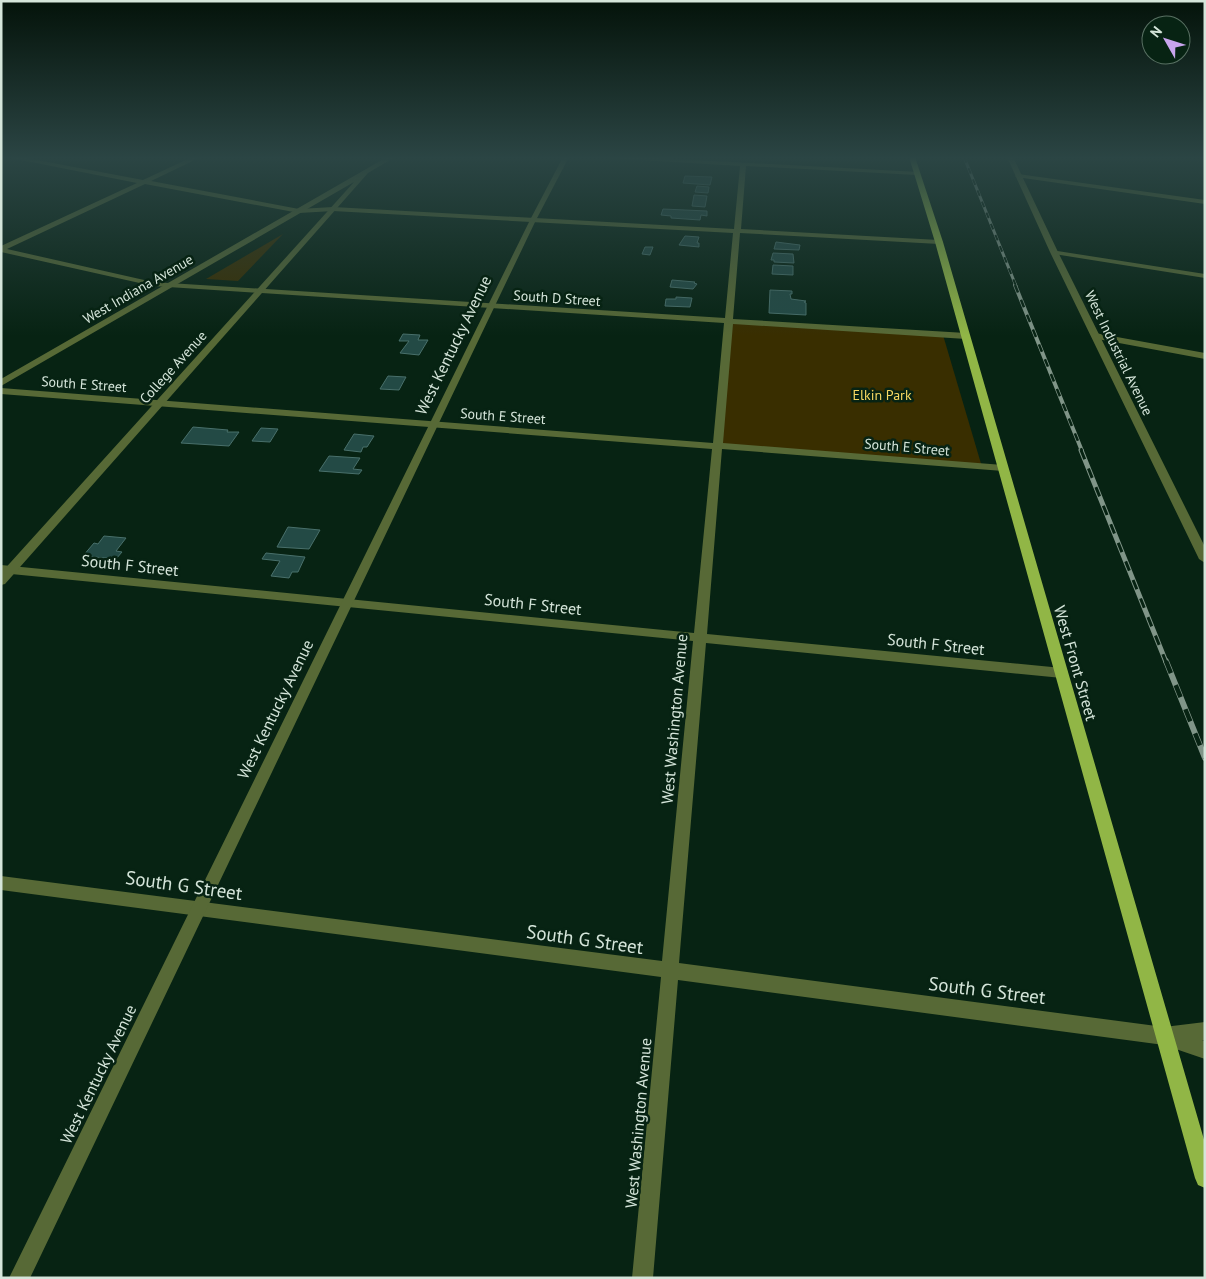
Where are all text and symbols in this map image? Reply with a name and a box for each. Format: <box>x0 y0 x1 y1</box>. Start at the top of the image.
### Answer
north arrow <box>1141 15 1191 65</box>
text: N <box>1146 23 1166 41</box>
street label: West Indiana Avenue <box>80 250 196 328</box>
street label: West Kentucky Avenue <box>411 272 495 418</box>
street label: South D Street <box>513 286 601 310</box>
street label: West Industrial Avenue <box>1081 288 1157 418</box>
street label: College Avenue <box>136 327 210 407</box>
street label: South E Street <box>41 372 128 396</box>
park label: Elkin Park <box>852 386 912 404</box>
street label: South E Street <box>460 404 547 428</box>
street label: South E Street <box>864 434 951 460</box>
street label: South F Street <box>80 550 180 580</box>
street label: South F Street <box>483 589 583 619</box>
street label: West Front Street <box>1050 603 1102 723</box>
street label: South F Street <box>886 629 986 659</box>
street label: West Washington Avenue <box>657 633 691 805</box>
street label: West Kentucky Avenue <box>233 636 317 782</box>
street label: South G Street <box>124 865 244 905</box>
street label: South G Street <box>525 919 645 959</box>
street label: South G Street <box>927 971 1047 1009</box>
street label: West Kentucky Avenue <box>56 1001 140 1147</box>
street label: West Washington Avenue <box>621 1037 655 1209</box>

